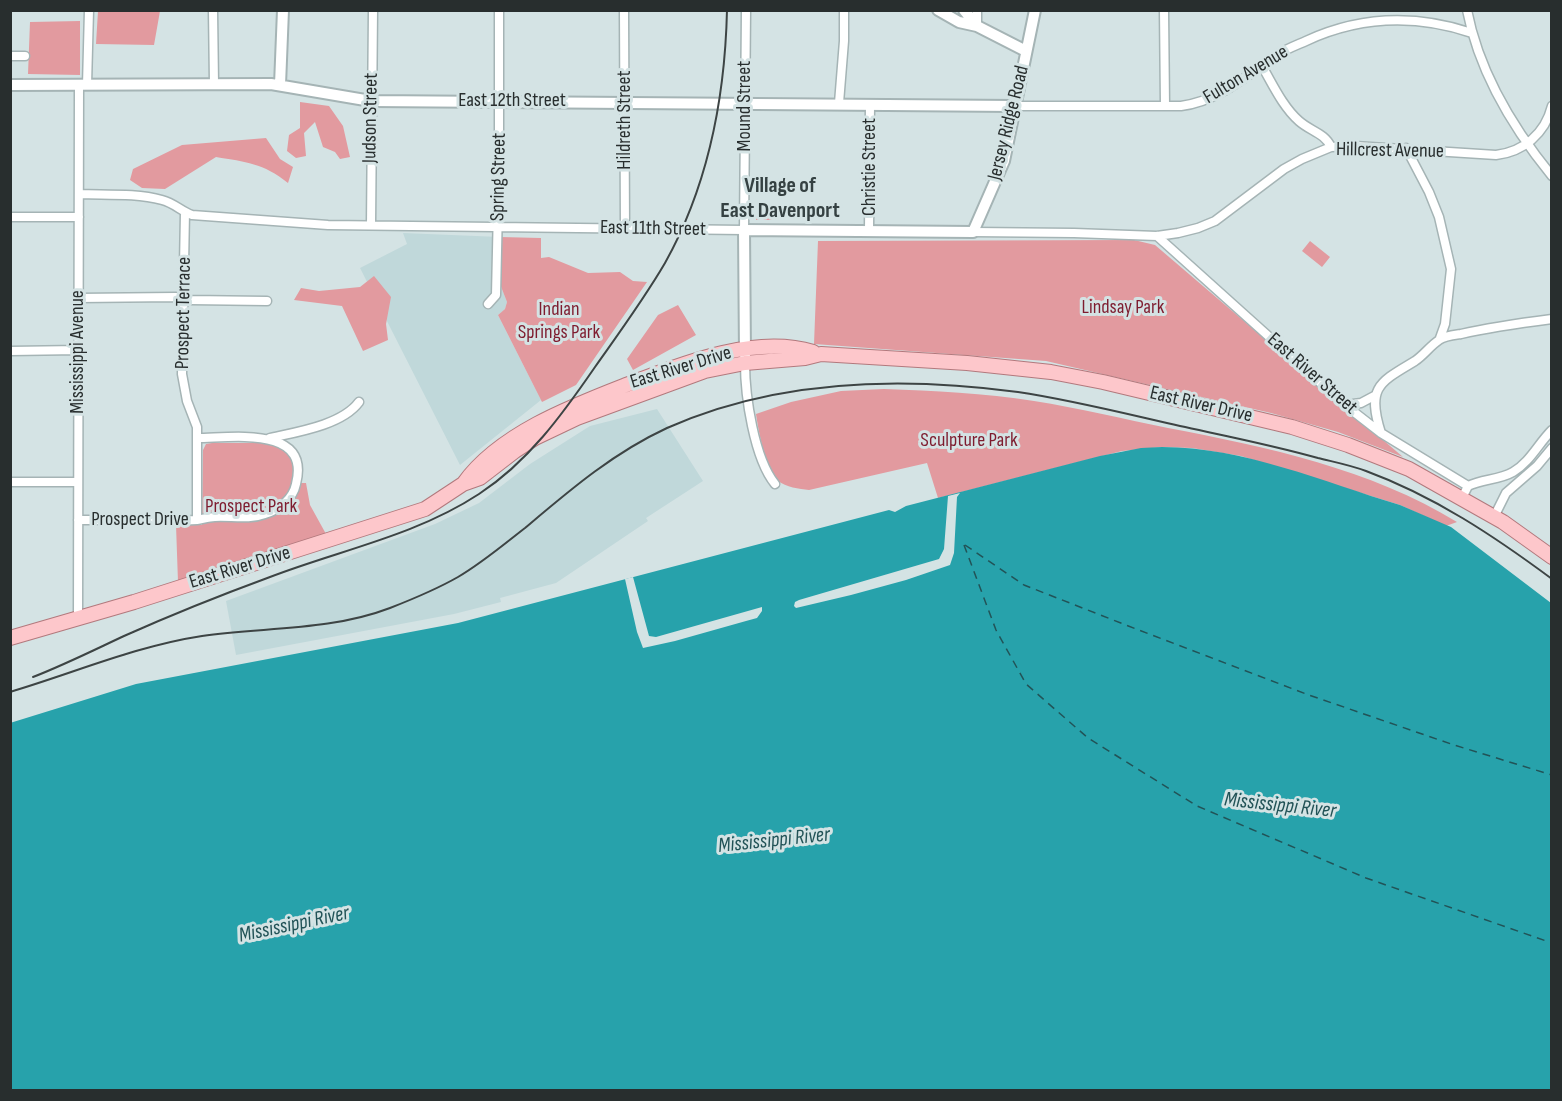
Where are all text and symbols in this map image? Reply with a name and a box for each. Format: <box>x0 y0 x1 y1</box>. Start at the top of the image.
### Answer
street label: Fulton Avenue <box>1199 40 1293 110</box>
street label: Mound Street <box>733 61 757 151</box>
street label: Jersey Ridge Road <box>983 63 1035 183</box>
street label: Hildreth Street <box>613 70 637 170</box>
street label: Judson Street <box>358 73 384 163</box>
street label: East 12th Street <box>458 89 566 113</box>
street label: Christie Street <box>858 118 882 216</box>
street label: Spring Street <box>486 133 512 221</box>
street label: Hillcrest Avenue <box>1336 138 1444 164</box>
district label: Village of East Davenport <box>720 173 840 224</box>
street label: East 11th Street <box>600 216 706 242</box>
street label: Prospect Terrace <box>171 257 197 369</box>
street label: Mississippi Avenue <box>66 290 90 414</box>
park label: Lindsay Park <box>1082 296 1164 320</box>
park label: Indian Springs Park <box>518 298 600 345</box>
street label: East River Street <box>1262 328 1362 420</box>
street label: East River Drive <box>628 341 734 395</box>
street label: East River Drive <box>1147 382 1255 428</box>
park label: Sculpture Park <box>920 429 1018 453</box>
park label: Prospect Park <box>205 495 297 519</box>
street label: Prospect Drive <box>91 508 189 532</box>
street label: East River Drive <box>187 541 293 595</box>
water label: Mississippi River <box>1223 788 1337 824</box>
water label: Mississippi River <box>717 823 831 859</box>
water label: Mississippi River <box>237 901 351 949</box>

